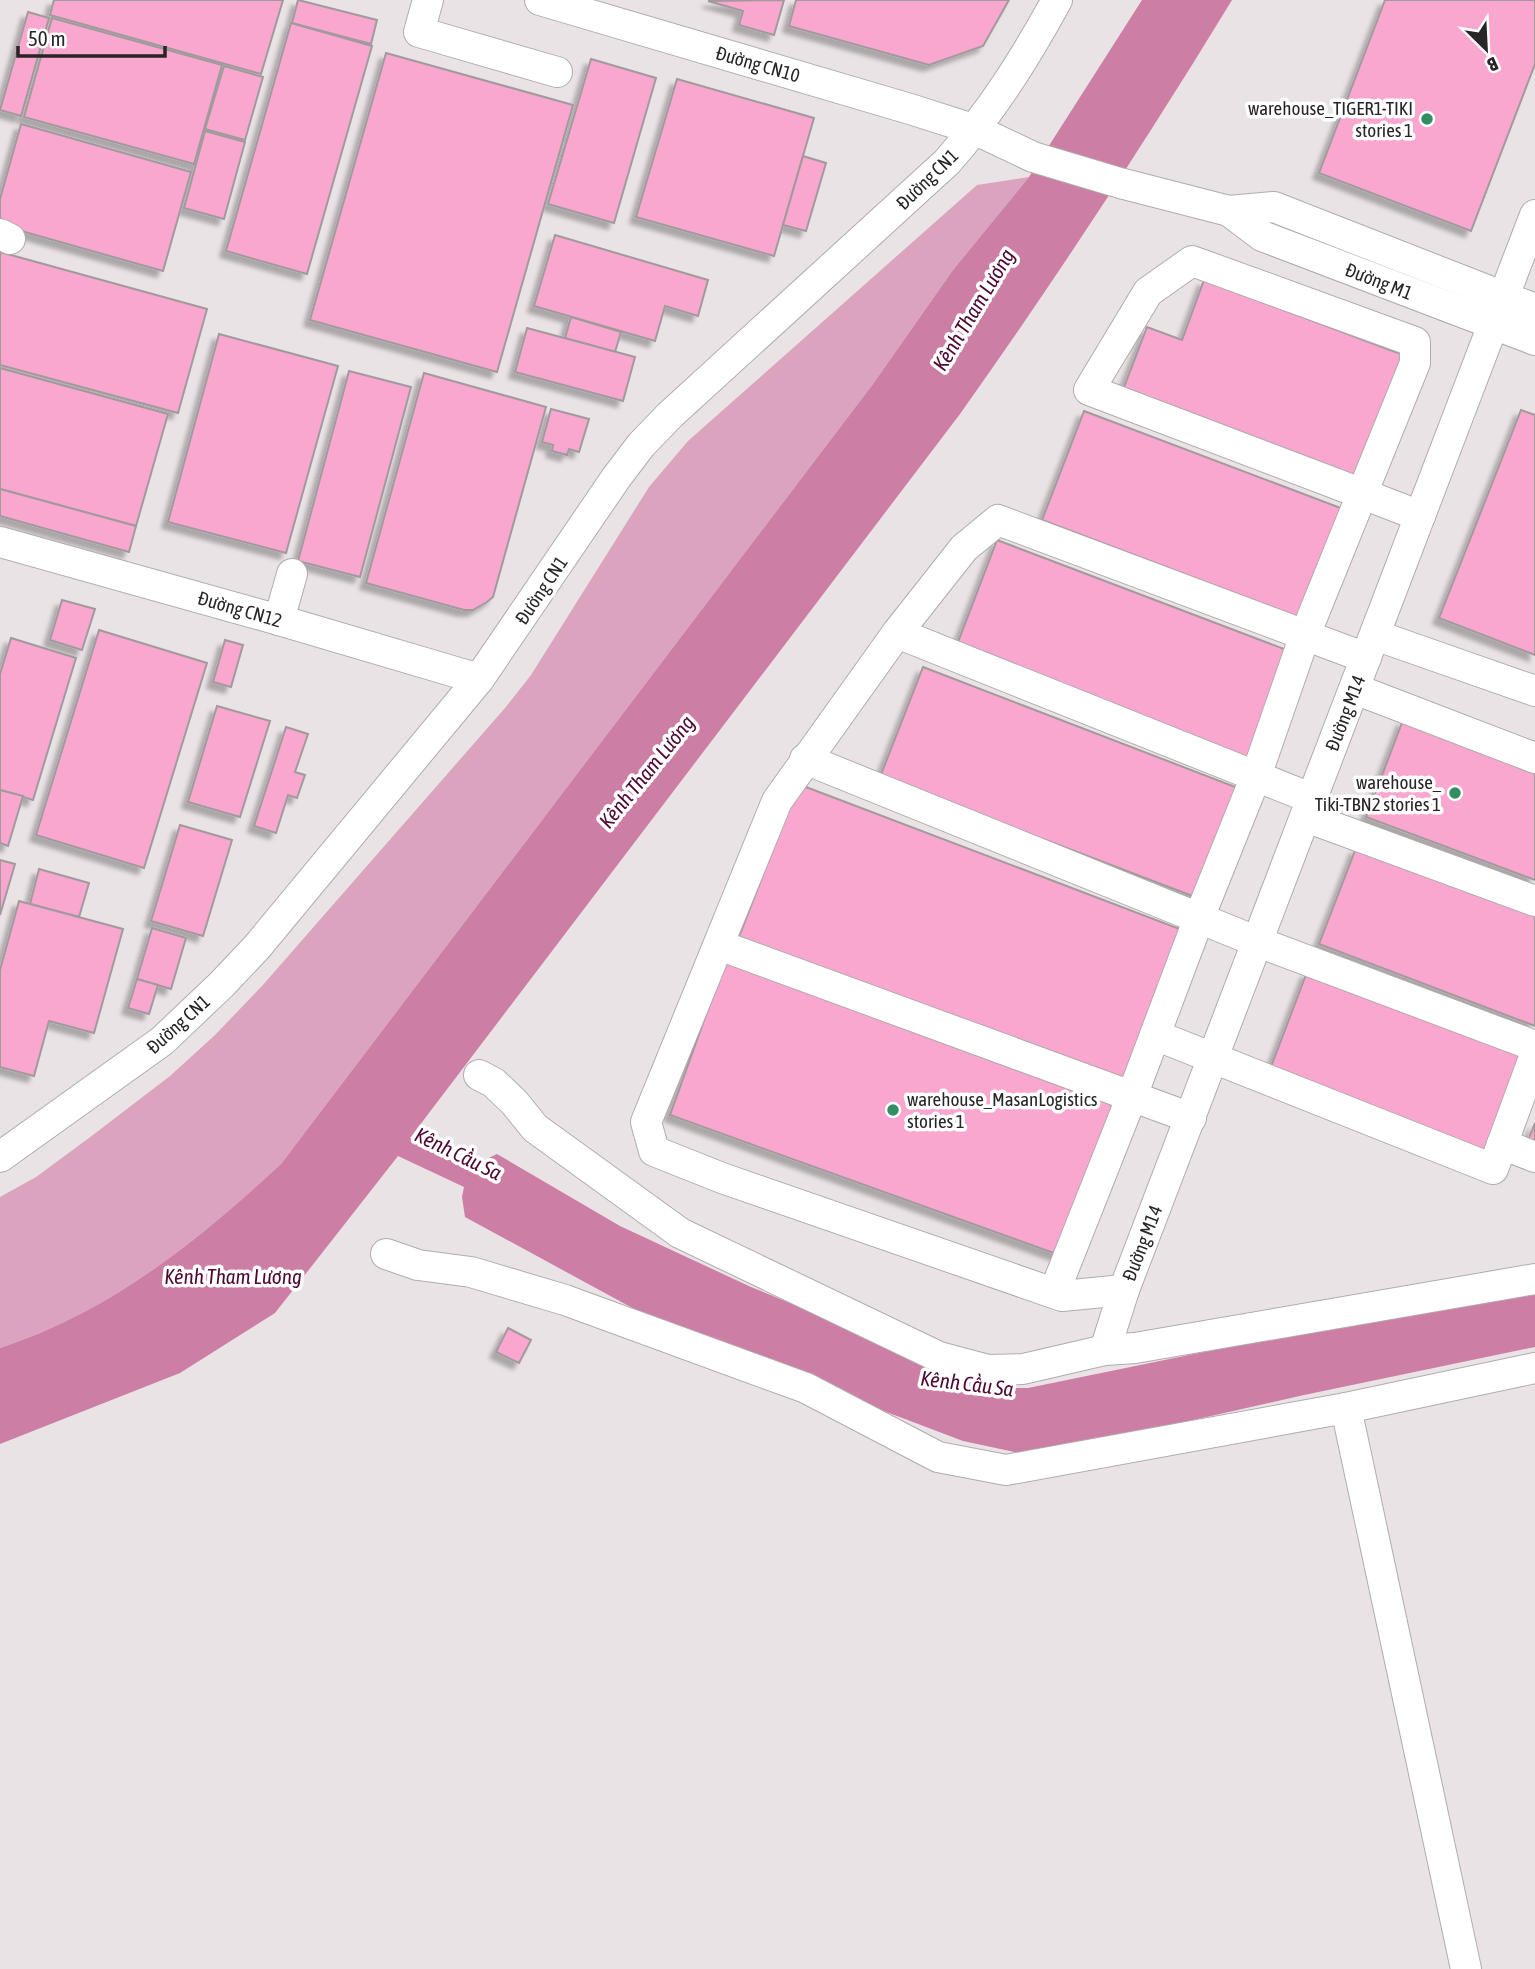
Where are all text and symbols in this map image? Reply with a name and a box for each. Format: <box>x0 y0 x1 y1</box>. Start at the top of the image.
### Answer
scale bar <box>18 14 164 58</box>
north arrow <box>1451 14 1521 84</box>
text: 50 m <box>28 26 66 50</box>
street label: Đường CN10 <box>713 42 803 86</box>
text: B <box>1484 53 1502 76</box>
place label: warehouse_TIGER1-TIKI stories 1 <box>1248 97 1413 141</box>
marker: warehouse_TIGER1-TIKI stories 1 <box>1419 111 1435 127</box>
street label: Đường CN1 <box>892 144 962 214</box>
water label: Kênh Tham Lương <box>927 244 1019 375</box>
street label: Đường M1 <box>1342 258 1416 304</box>
street label: Đường CN1 <box>510 552 572 628</box>
street label: Đường CN12 <box>195 587 285 631</box>
street label: Đường M14 <box>1321 672 1370 754</box>
water label: Kênh Tham Lương <box>594 710 699 832</box>
place label: warehouse_ Tiki-TBN2 stories 1 <box>1315 771 1442 815</box>
marker: warehouse_ Tiki-TBN2 stories 1 <box>1447 785 1463 801</box>
street label: Đường CN1 <box>142 990 214 1058</box>
place label: warehouse_MasanLogistics stories 1 <box>907 1088 1098 1132</box>
marker: warehouse_MasanLogistics stories 1 <box>885 1102 901 1118</box>
water label: Kênh Cầu Sa <box>411 1122 506 1184</box>
street label: Đường M14 <box>1118 1202 1167 1284</box>
water label: Kênh Tham Lương <box>164 1264 302 1288</box>
water label: Kênh Cầu Sa <box>919 1365 1015 1401</box>

